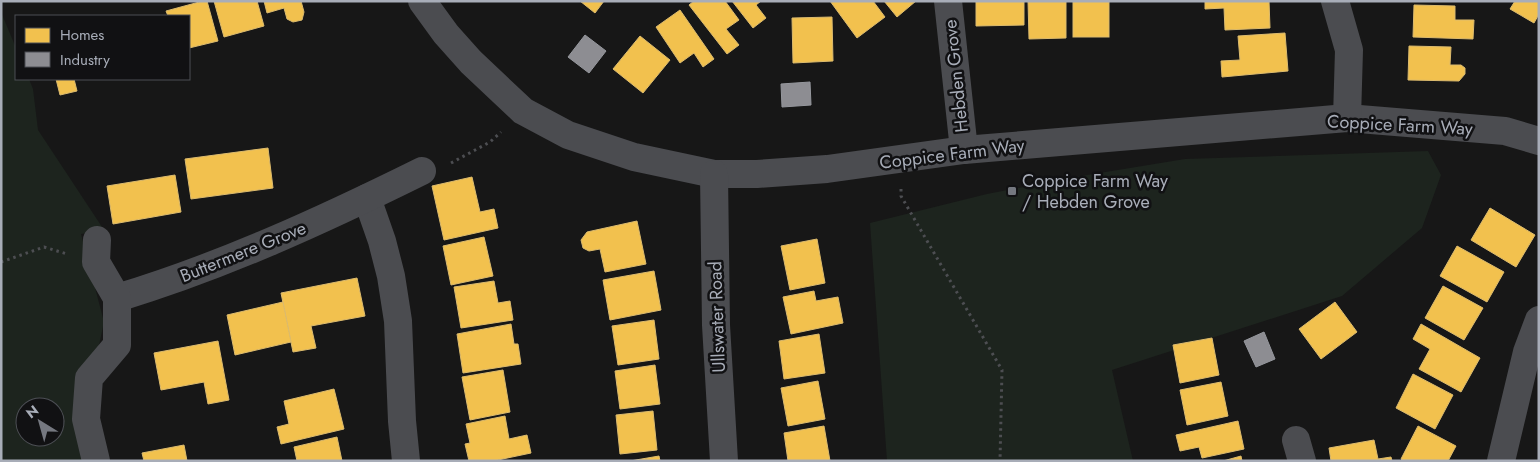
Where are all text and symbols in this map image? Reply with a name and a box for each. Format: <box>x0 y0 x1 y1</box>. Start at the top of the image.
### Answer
legend <box>15 15 190 80</box>
street label: Hebden Grove <box>937 18 975 134</box>
text: Homes <box>60 24 104 46</box>
text: Industry <box>60 49 110 71</box>
street label: Coppice Farm Way <box>1326 108 1474 142</box>
street label: Coppice Farm Way <box>878 132 1026 176</box>
place label: Coppice Farm Way / Hebden Grove <box>1022 168 1168 215</box>
marker: Coppice Farm Way / Hebden Grove <box>1006 185 1018 197</box>
street label: Buttermere Grove <box>176 215 310 289</box>
street label: Ullswater Road <box>702 261 732 373</box>
north arrow <box>15 397 65 447</box>
text: N <box>22 400 43 423</box>

